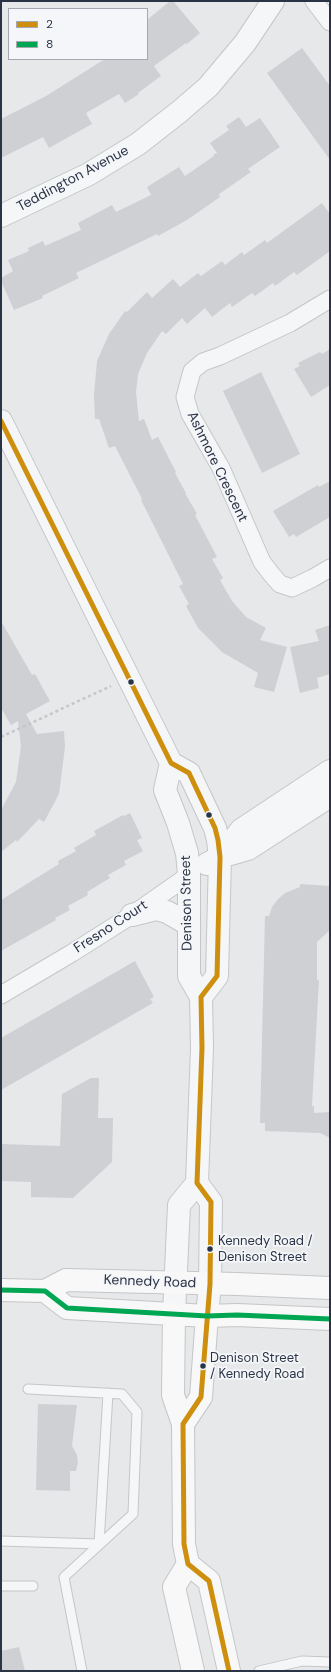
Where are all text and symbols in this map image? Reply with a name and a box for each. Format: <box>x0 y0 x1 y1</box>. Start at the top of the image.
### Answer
legend <box>8 8 148 60</box>
text: 2 <box>46 16 53 32</box>
text: 8 <box>46 36 53 52</box>
street label: Teddington Avenue <box>14 142 132 216</box>
street label: Ashmore Crescent <box>183 409 251 525</box>
unlabelled marker <box>126 677 136 687</box>
unlabelled marker <box>204 810 214 820</box>
street label: Denison Street <box>178 855 196 951</box>
street label: Fresno Court <box>71 897 151 957</box>
place label: Kennedy Road / Denison Street <box>218 1234 313 1265</box>
marker: Kennedy Road / Denison Street <box>205 1244 215 1254</box>
street label: Kennedy Road <box>103 1272 197 1292</box>
place label: Denison Street / Kennedy Road <box>210 1351 305 1382</box>
marker: Denison Street / Kennedy Road <box>198 1361 208 1371</box>

